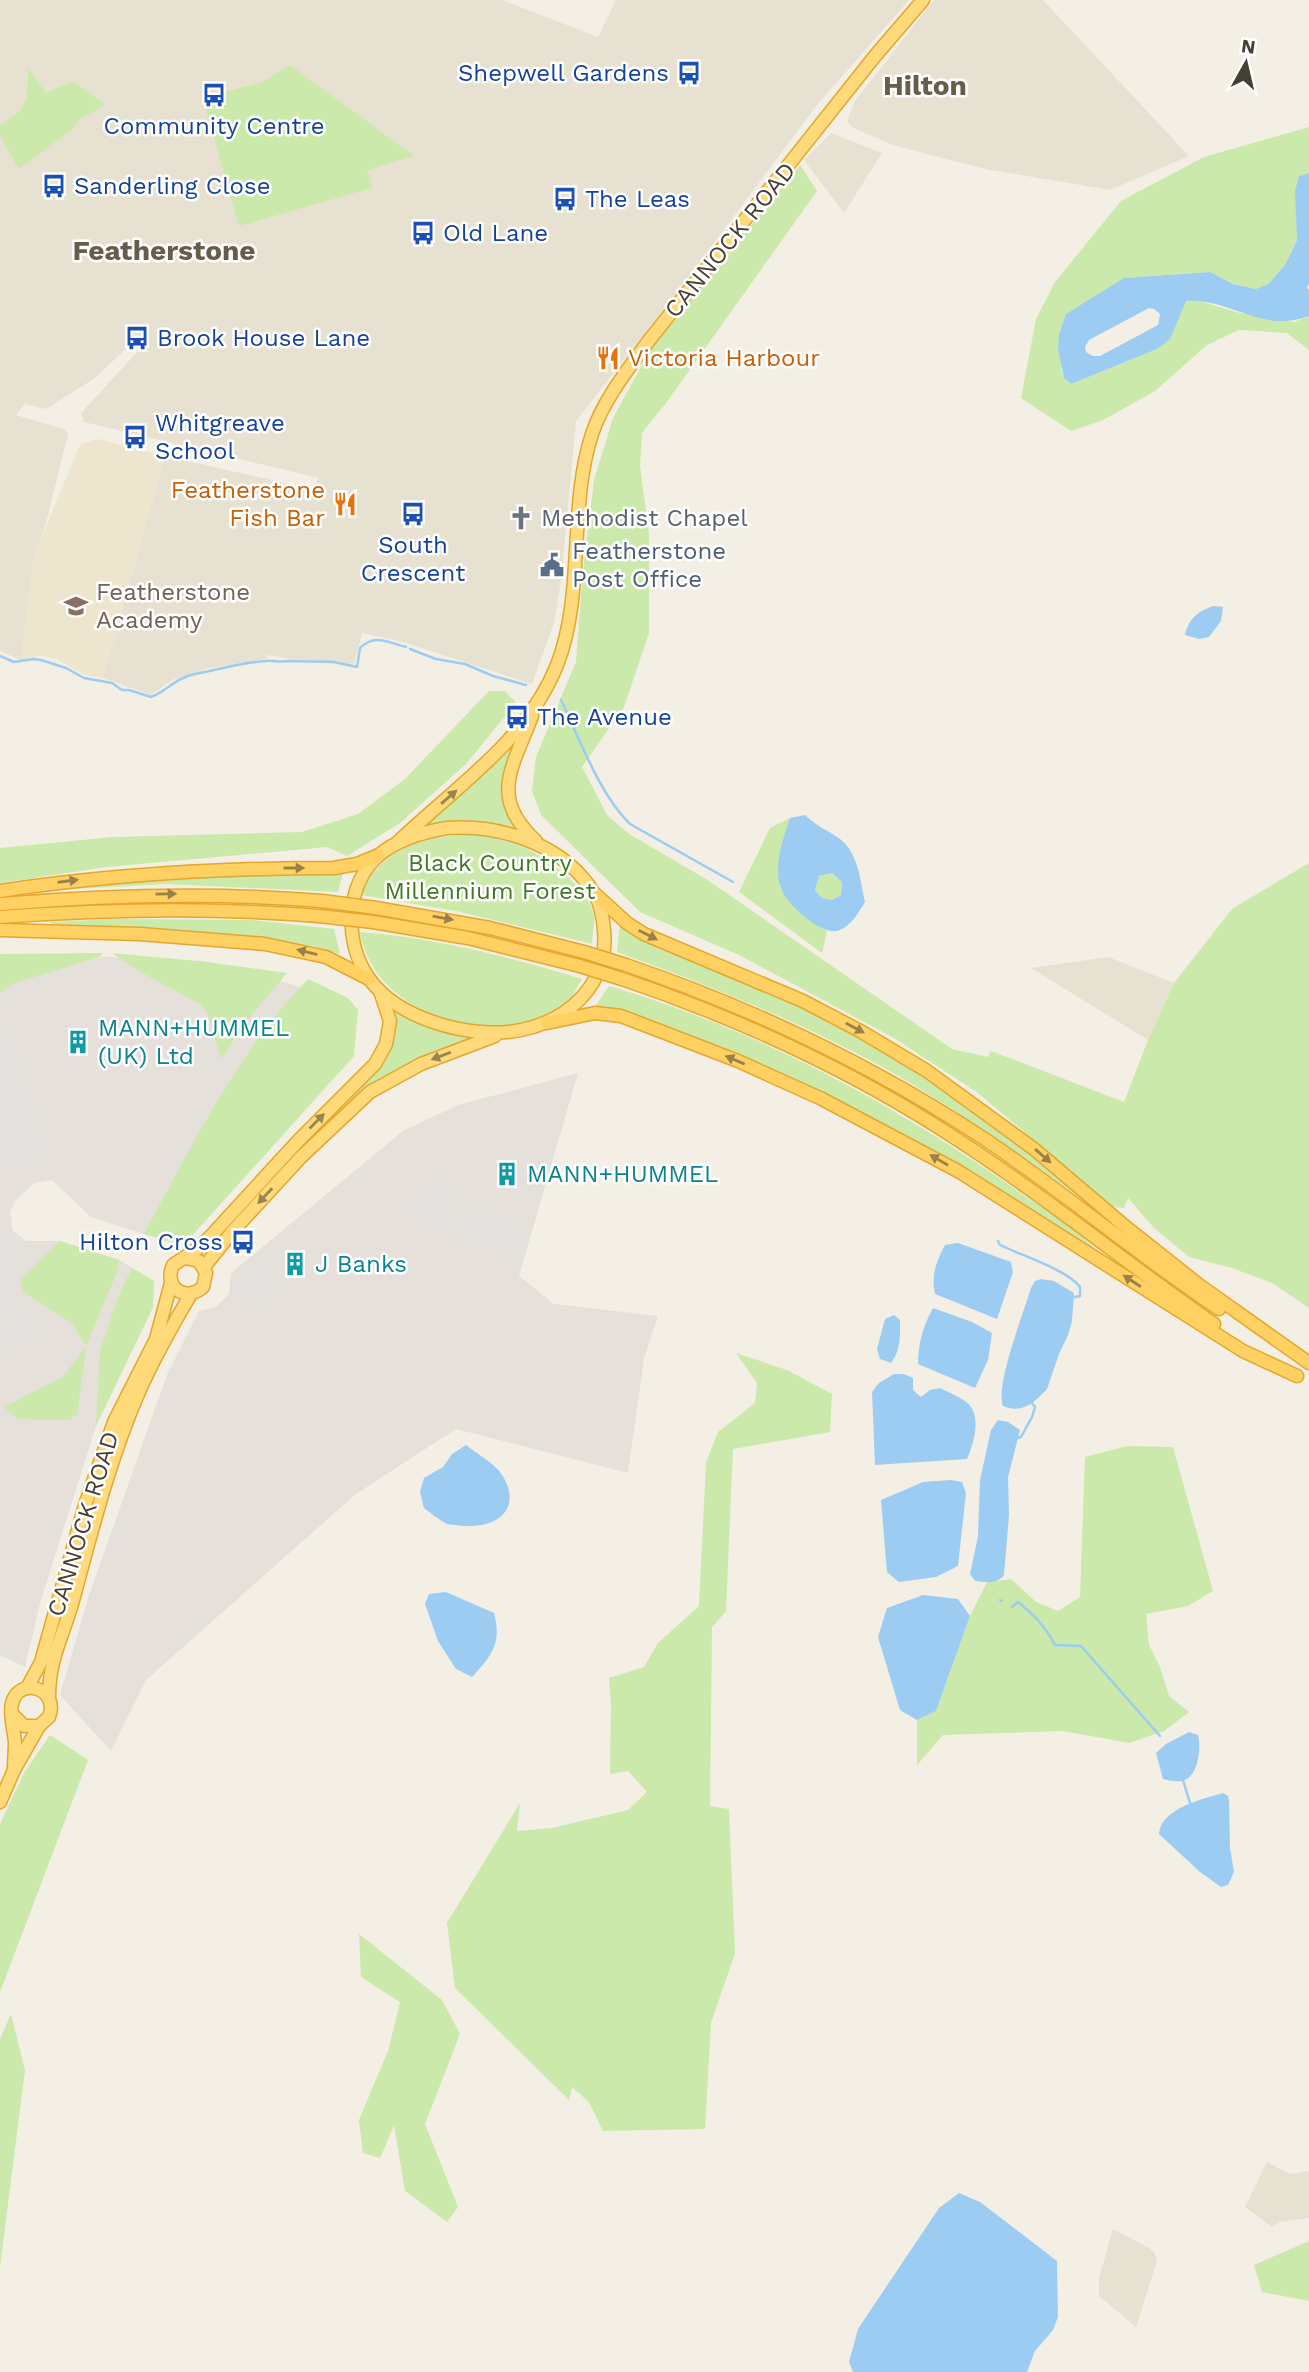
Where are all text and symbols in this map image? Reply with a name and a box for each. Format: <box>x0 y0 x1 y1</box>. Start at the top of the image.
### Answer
north arrow <box>1211 28 1281 98</box>
text: N <box>1240 34 1257 59</box>
place label: Shepwell Gardens <box>458 59 669 87</box>
bus stop icon: Shepwell Gardens <box>675 59 703 87</box>
district label: Hilton <box>883 69 967 102</box>
bus stop icon: Community Centre <box>200 81 228 109</box>
place label: Community Centre <box>104 112 325 140</box>
street label: CANNOCK ROAD <box>659 157 801 323</box>
bus stop icon: Sanderling Close <box>40 172 68 200</box>
place label: Sanderling Close <box>74 172 271 200</box>
bus stop icon: The Leas <box>551 185 579 213</box>
place label: The Leas <box>585 185 690 213</box>
bus stop icon: Old Lane <box>409 219 437 247</box>
place label: Old Lane <box>443 219 548 247</box>
district label: Featherstone <box>72 234 256 267</box>
bus stop icon: Brook House Lane <box>123 324 151 352</box>
place label: Brook House Lane <box>157 324 370 352</box>
restaurant icon: Victoria Harbour <box>594 344 622 372</box>
place label: Victoria Harbour <box>628 344 820 372</box>
place label: Whitgreave School <box>155 409 285 465</box>
bus stop icon: Whitgreave School <box>121 423 149 451</box>
place label: Featherstone Fish Bar <box>171 476 325 532</box>
restaurant icon: Featherstone Fish Bar <box>331 490 359 518</box>
bus stop icon: South Crescent <box>399 500 427 528</box>
church icon: Methodist Chapel <box>507 504 535 532</box>
place label: Methodist Chapel <box>541 504 748 532</box>
place label: South Crescent <box>361 531 465 587</box>
place label: Featherstone Post Office <box>572 537 726 593</box>
public building icon: Featherstone Post Office <box>538 551 566 579</box>
place label: Featherstone Academy <box>96 578 250 634</box>
school or university icon: Featherstone Academy <box>62 592 90 620</box>
bus stop icon: The Avenue <box>503 703 531 731</box>
place label: The Avenue <box>537 703 672 731</box>
one-way arrow <box>441 790 458 805</box>
park label: Black Country Millennium Forest <box>384 849 596 905</box>
one-way arrow <box>284 862 306 874</box>
one-way arrow <box>57 875 79 886</box>
one-way arrow <box>155 889 177 900</box>
one-way arrow <box>432 913 454 924</box>
one-way arrow <box>638 929 657 941</box>
one-way arrow <box>295 946 317 957</box>
place label: MANN+HUMMEL (UK) Ltd <box>98 1014 289 1070</box>
one-way arrow <box>845 1022 865 1034</box>
building icon: MANN+HUMMEL (UK) Ltd <box>64 1028 92 1056</box>
one-way arrow <box>431 1051 452 1062</box>
one-way arrow <box>725 1054 746 1065</box>
one-way arrow <box>309 1113 325 1130</box>
one-way arrow <box>1034 1148 1051 1163</box>
one-way arrow <box>930 1154 949 1166</box>
building icon: MANN+HUMMEL <box>493 1160 521 1188</box>
place label: MANN+HUMMEL <box>527 1160 718 1188</box>
one-way arrow <box>258 1187 274 1204</box>
place label: Hilton Cross <box>79 1228 223 1256</box>
bus stop icon: Hilton Cross <box>229 1228 257 1256</box>
building icon: J Banks <box>281 1250 309 1278</box>
place label: J Banks <box>315 1250 407 1278</box>
one-way arrow <box>1123 1274 1141 1288</box>
street label: CANNOCK ROAD <box>42 1428 124 1620</box>

